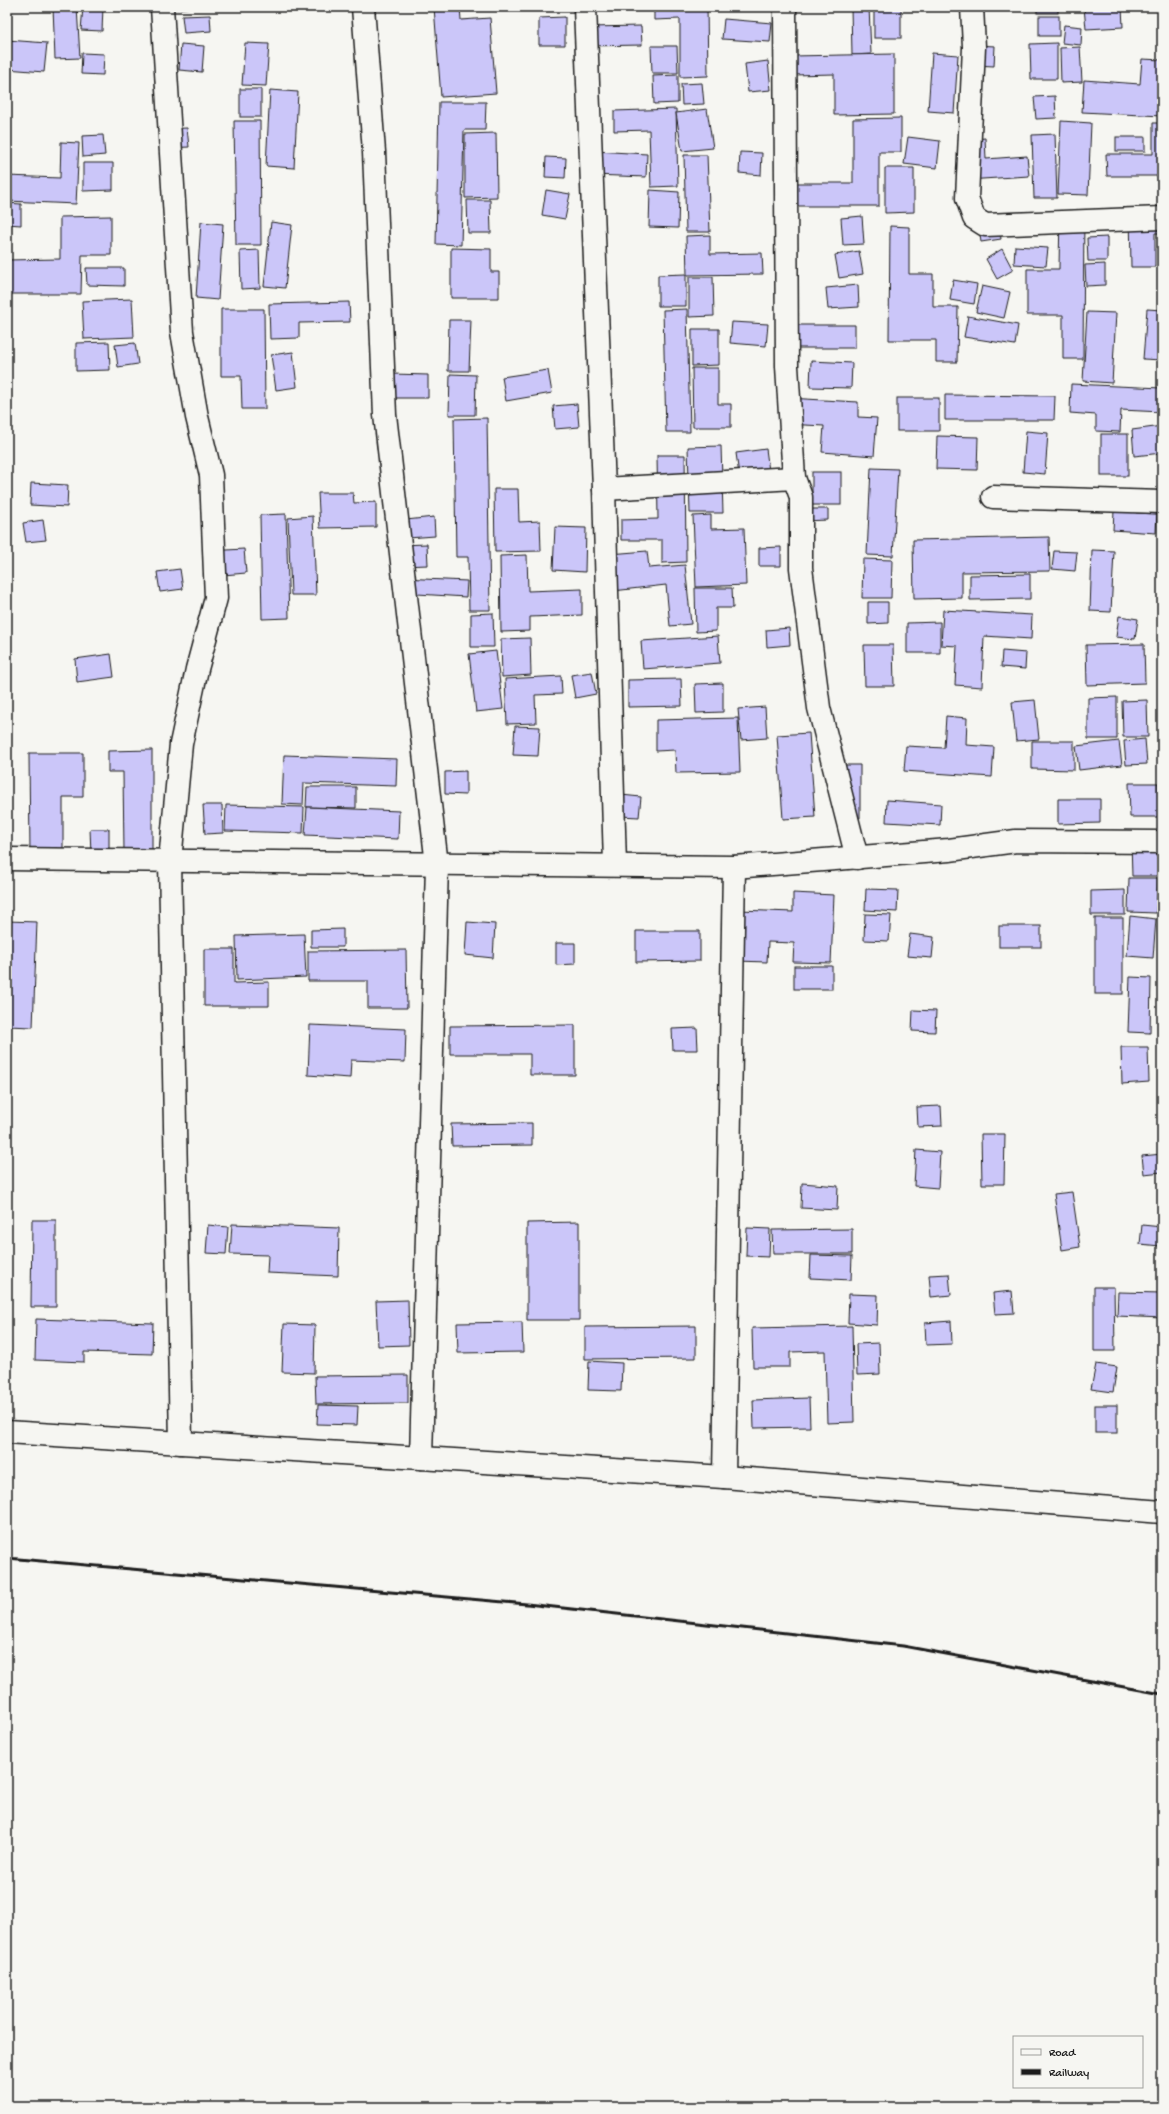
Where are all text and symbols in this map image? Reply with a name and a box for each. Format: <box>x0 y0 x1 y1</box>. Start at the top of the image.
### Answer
legend <box>1013 2036 1143 2088</box>
text: Road <box>1049 2047 1076 2061</box>
text: Railway <box>1049 2067 1089 2081</box>

